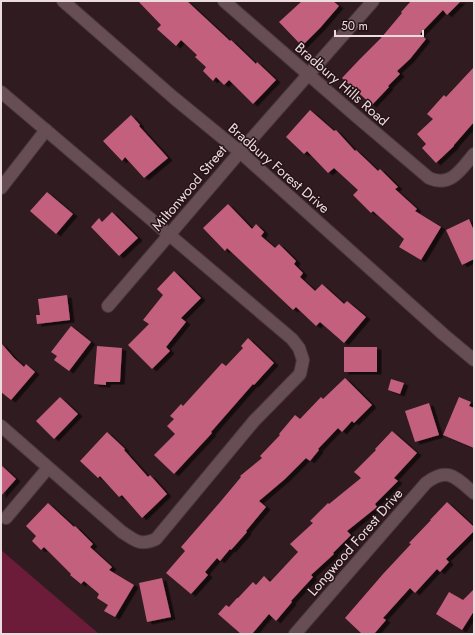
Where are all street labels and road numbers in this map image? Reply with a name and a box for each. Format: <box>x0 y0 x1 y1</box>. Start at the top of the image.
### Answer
street label: Bradbury Hills Road <box>291 38 393 130</box>
street label: Bradbury Forest Drive <box>224 118 334 218</box>
street label: Miltonwood Street <box>147 140 231 235</box>
street label: Longwood Forest Drive <box>303 484 407 600</box>

